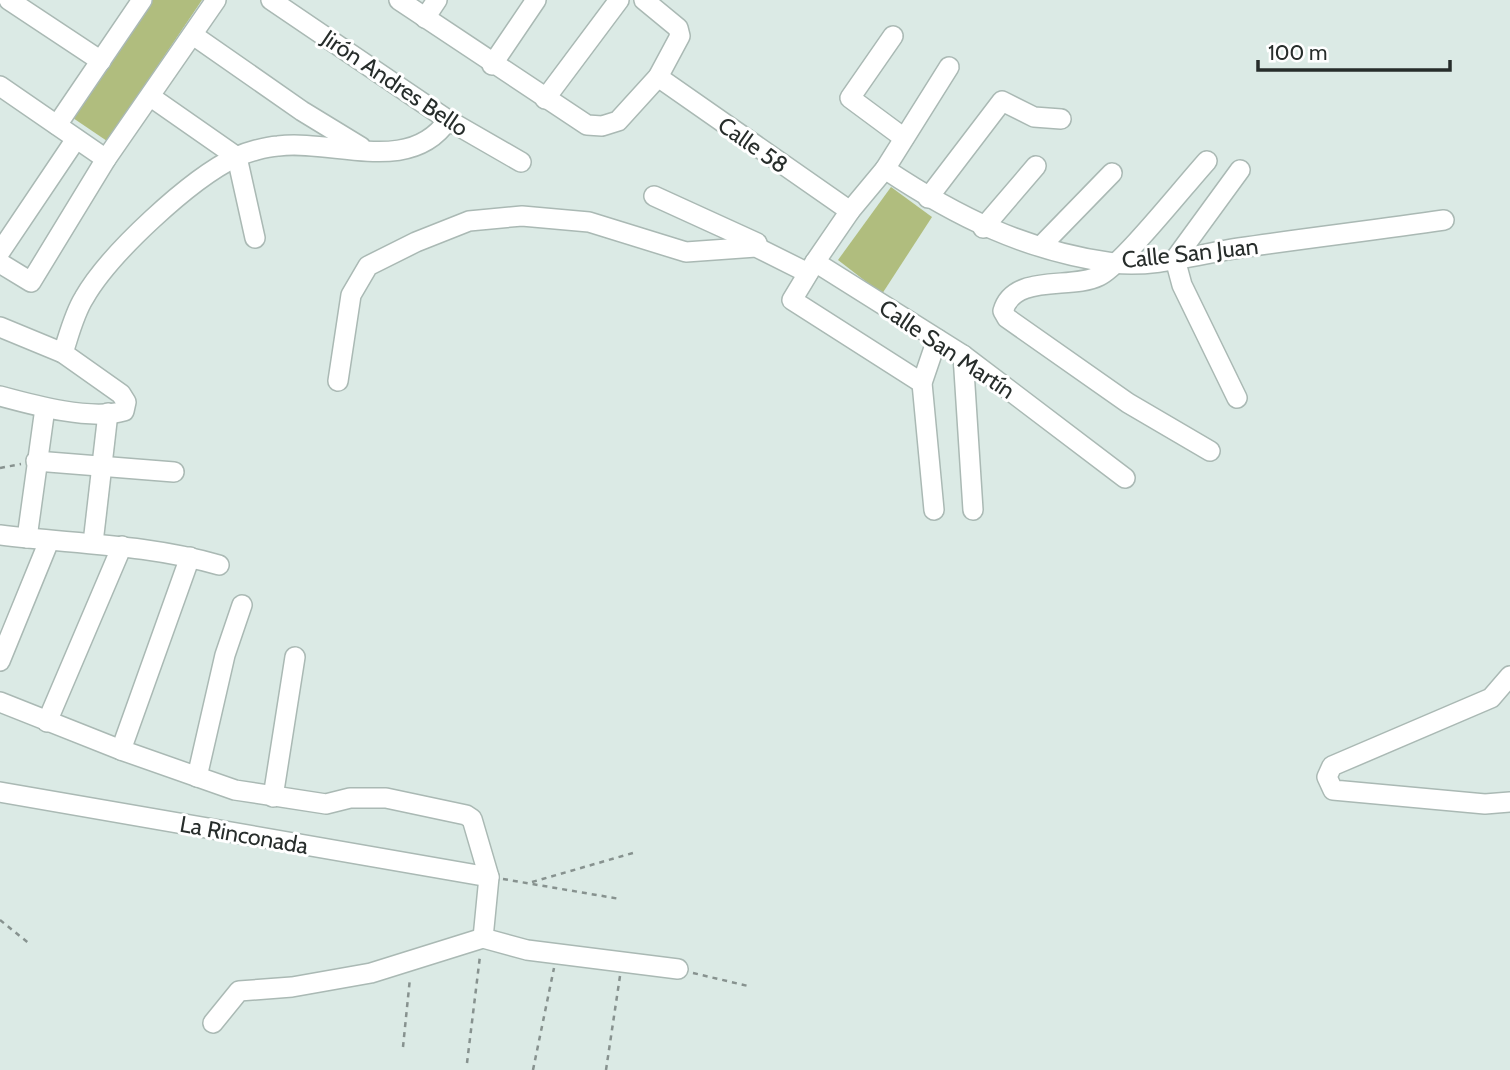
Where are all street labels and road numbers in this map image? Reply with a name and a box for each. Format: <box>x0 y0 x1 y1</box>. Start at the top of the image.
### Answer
street label: Jirón Andres Bello <box>316 23 473 142</box>
street label: Calle 58 <box>712 111 794 179</box>
street label: Calle San Juan <box>1120 232 1260 274</box>
street label: Calle San Martín <box>874 293 1020 405</box>
street label: La Rinconada <box>178 810 310 860</box>

